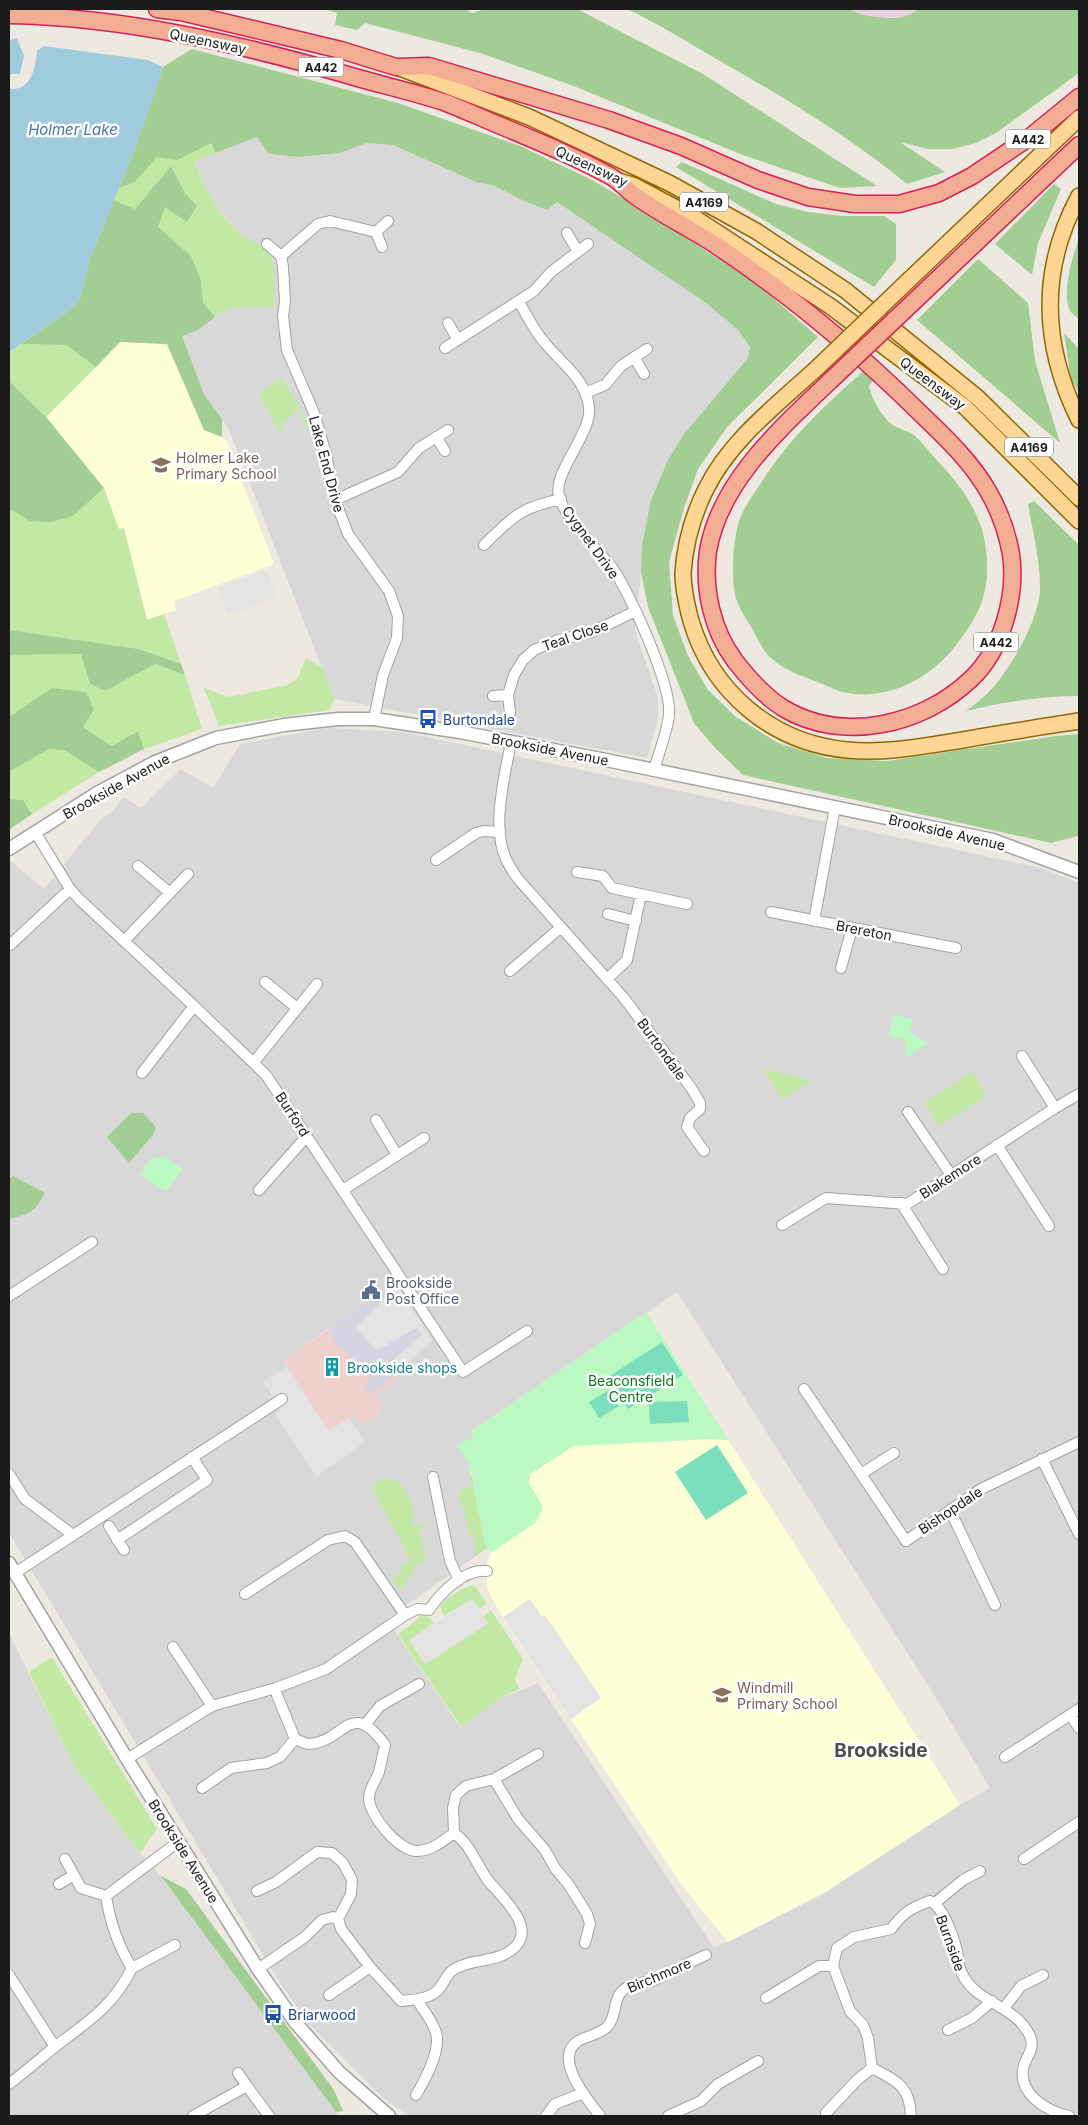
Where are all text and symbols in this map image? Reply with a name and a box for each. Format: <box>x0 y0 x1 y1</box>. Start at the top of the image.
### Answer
street label: Queensway <box>168 25 248 57</box>
road number: A442 <box>298 58 344 76</box>
water label: Holmer Lake <box>28 120 118 139</box>
road number: A442 <box>1006 130 1050 148</box>
street label: Queensway <box>553 142 631 190</box>
road number: A4169 <box>680 192 728 212</box>
street label: Queensway <box>897 353 969 413</box>
street label: Lake End Drive <box>306 414 348 514</box>
road number: A4169 <box>1005 438 1053 457</box>
place label: Holmer Lake Primary School <box>176 449 277 482</box>
school or university icon: Holmer Lake Primary School <box>150 454 172 476</box>
street label: Cygnet Drive <box>559 502 623 582</box>
street label: Teal Close <box>540 616 610 654</box>
road number: A442 <box>974 632 1018 652</box>
bus stop icon: Burtondale <box>417 708 439 730</box>
place label: Burtondale <box>443 711 515 728</box>
street label: Brookside Avenue <box>490 729 610 769</box>
street label: Brookside Avenue <box>60 750 172 822</box>
street label: Brookside Avenue <box>887 810 1007 854</box>
street label: Brereton <box>835 916 893 944</box>
street label: Burtondale <box>634 1015 690 1083</box>
street label: Burford <box>272 1089 314 1139</box>
street label: Blakemore <box>916 1150 984 1202</box>
place label: Brookside Post Office <box>386 1274 459 1307</box>
public building icon: Brookside Post Office <box>360 1279 382 1301</box>
building icon: Brookside shops <box>321 1356 343 1378</box>
place label: Brookside shops <box>347 1359 457 1376</box>
park label: Beaconsfield Centre <box>588 1372 674 1405</box>
street label: Bishopdale <box>915 1482 985 1538</box>
place label: Windmill Primary School <box>737 1679 838 1712</box>
school or university icon: Windmill Primary School <box>711 1684 733 1706</box>
district label: Brookside <box>834 1739 928 1762</box>
street label: Brookside Avenue <box>145 1796 223 1906</box>
street label: Burnside <box>933 1913 969 1973</box>
street label: Birchmore <box>625 1954 693 1996</box>
bus stop icon: Briarwood <box>262 2003 284 2025</box>
place label: Briarwood <box>288 2006 356 2023</box>

